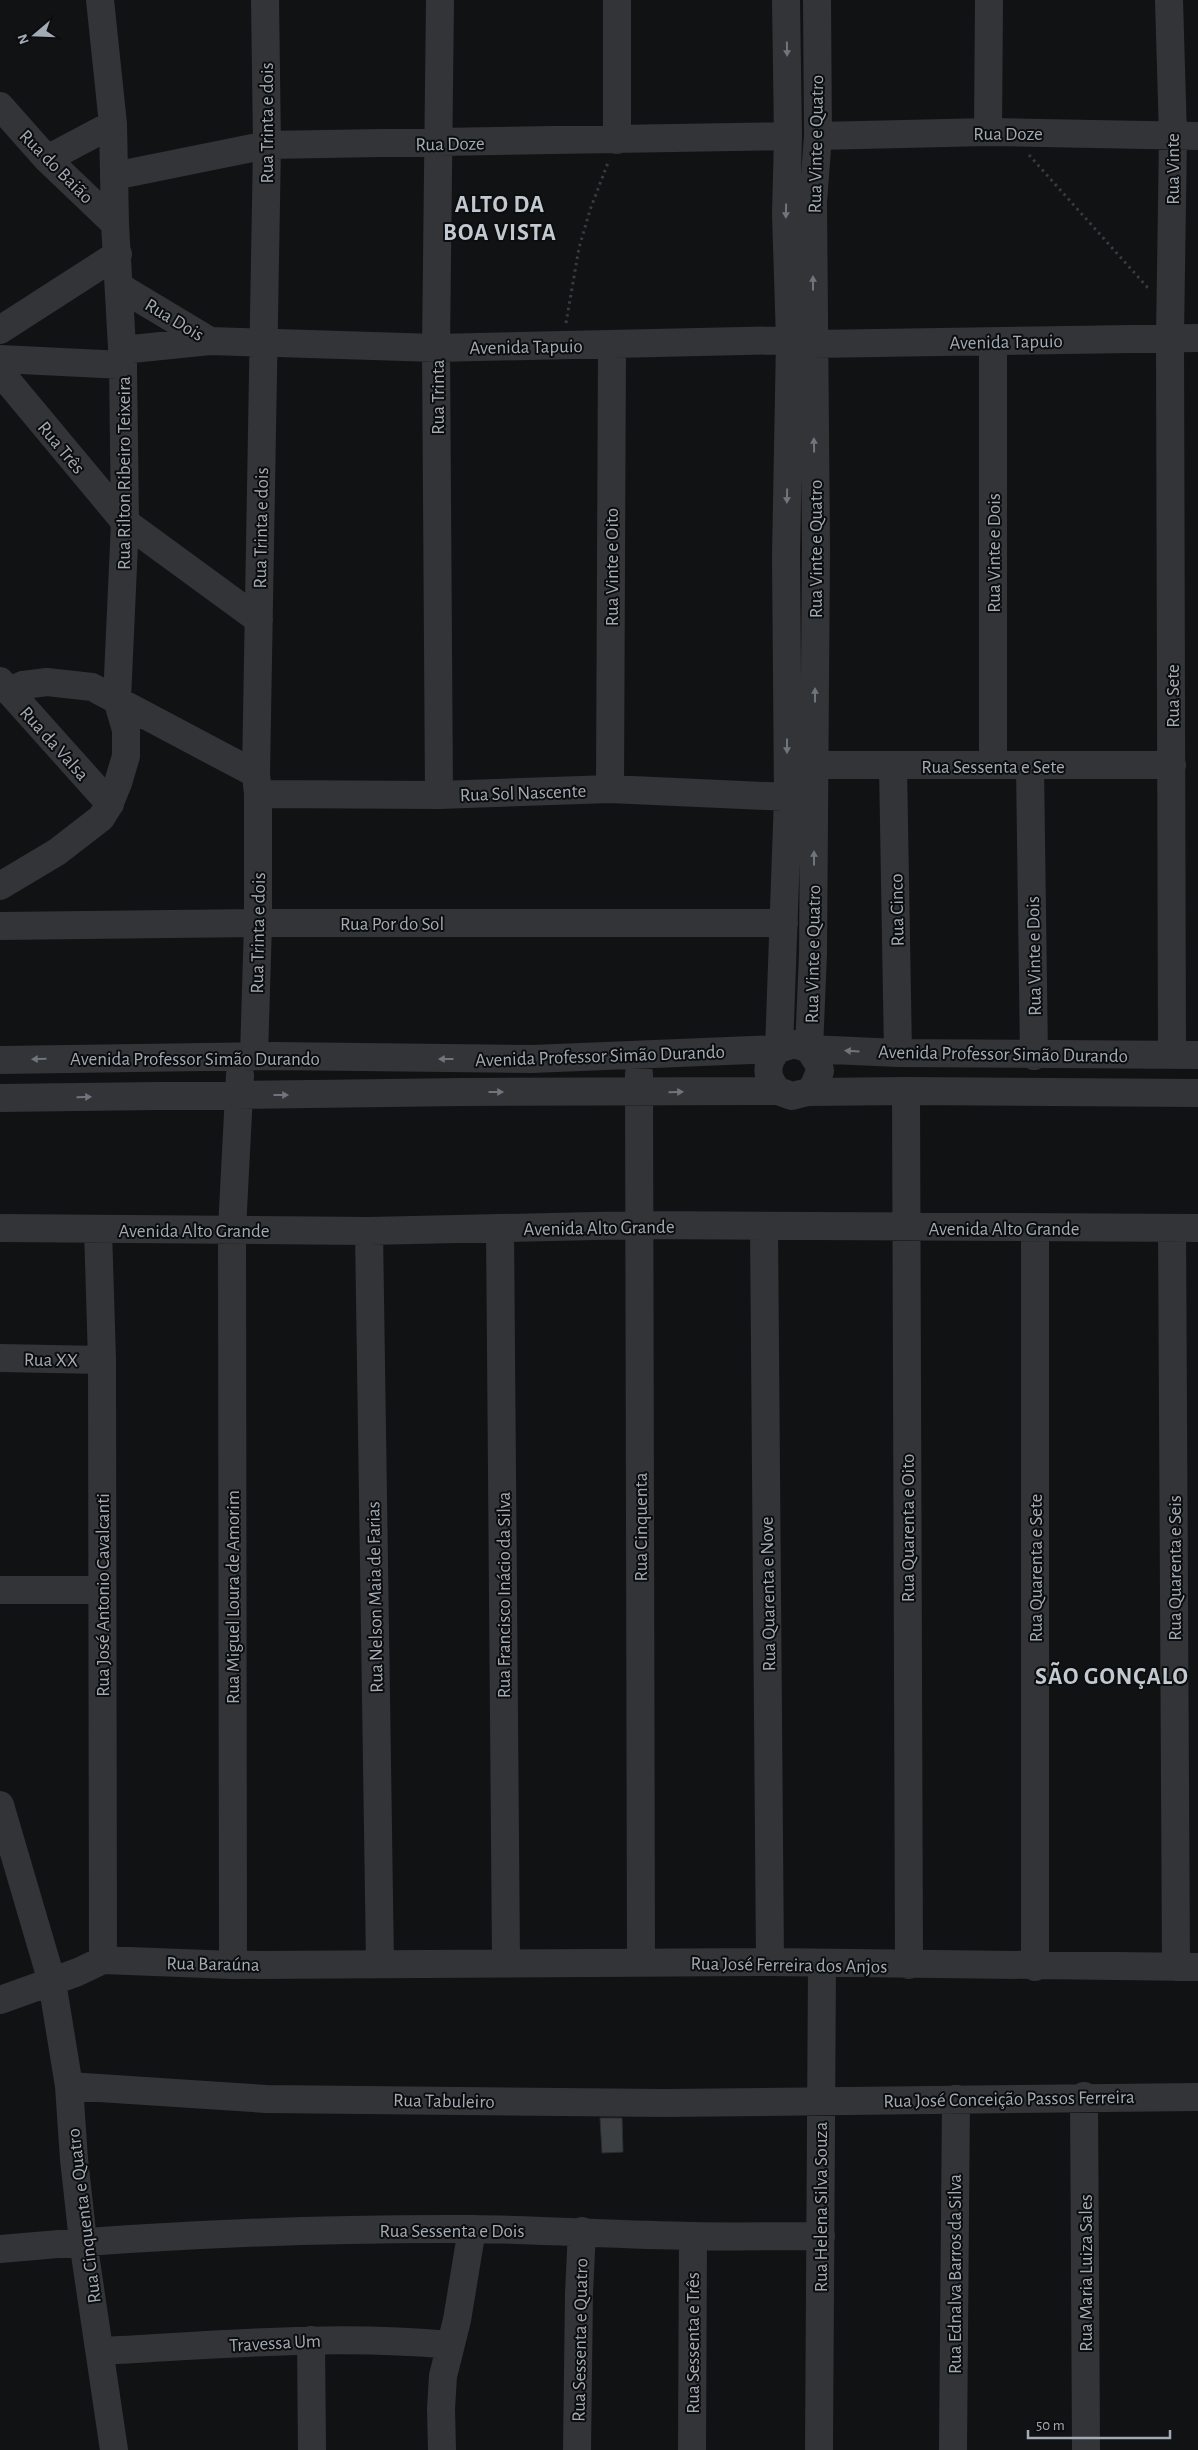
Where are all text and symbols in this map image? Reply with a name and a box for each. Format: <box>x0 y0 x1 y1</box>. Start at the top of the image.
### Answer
north arrow <box>10 10 60 60</box>
text: N <box>15 32 32 46</box>
one-way arrow <box>783 41 791 57</box>
street label: Rua Trinta e dois <box>258 62 277 184</box>
street label: Rua Vinte e Quatro <box>806 75 827 213</box>
street label: Rua Doze <box>973 125 1043 144</box>
street label: Rua do Baião <box>15 126 97 208</box>
street label: Rua Vinte <box>1164 133 1183 205</box>
street label: Rua Doze <box>415 134 485 155</box>
district label: ALTO DA BOA VISTA <box>443 193 557 245</box>
one-way arrow <box>782 203 790 219</box>
one-way arrow <box>809 274 817 290</box>
street label: Rua Dois <box>141 295 207 345</box>
street label: Avenida Tapuio <box>949 332 1063 353</box>
street label: Avenida Tapuio <box>469 337 583 358</box>
street label: Rua Trinta <box>429 359 448 435</box>
street label: Rua Rilton Ribeiro Teixeira <box>115 376 134 570</box>
street label: Rua Três <box>34 418 88 478</box>
one-way arrow <box>810 437 818 453</box>
street label: Rua Trinta e dois <box>251 467 272 589</box>
street label: Rua Vinte e Quatro <box>807 480 826 618</box>
one-way arrow <box>783 488 791 504</box>
street label: Rua Vinte e Dois <box>985 493 1004 613</box>
street label: Rua Vinte e Oito <box>603 508 622 626</box>
street label: Rua Sete <box>1164 664 1183 728</box>
one-way arrow <box>811 687 819 703</box>
street label: Rua da Valsa <box>16 703 92 785</box>
one-way arrow <box>783 738 791 754</box>
street label: Rua Sessenta e Sete <box>921 758 1065 777</box>
street label: Rua Sol Nascente <box>460 782 587 805</box>
one-way arrow <box>810 849 818 865</box>
street label: Rua Trinta e dois <box>248 872 269 994</box>
street label: Rua Cinco <box>887 873 908 946</box>
street label: Rua Vinte e Quatro <box>803 885 824 1023</box>
street label: Rua Vinte e Dois <box>1024 896 1045 1016</box>
street label: Rua Por do Sol <box>340 915 444 934</box>
street label: Avenida Professor Simão Durando <box>475 1043 725 1070</box>
street label: Avenida Professor Simão Durando <box>878 1043 1128 1066</box>
one-way arrow <box>844 1047 860 1055</box>
street label: Avenida Professor Simão Durando <box>70 1050 320 1069</box>
one-way arrow <box>438 1055 454 1063</box>
one-way arrow <box>31 1056 47 1064</box>
one-way arrow <box>488 1088 504 1096</box>
one-way arrow <box>668 1088 684 1096</box>
one-way arrow <box>273 1091 289 1099</box>
one-way arrow <box>76 1093 92 1101</box>
street label: Avenida Alto Grande <box>523 1218 675 1239</box>
street label: Avenida Alto Grande <box>928 1220 1080 1239</box>
street label: Avenida Alto Grande <box>118 1222 270 1241</box>
street label: Rua XX <box>24 1351 78 1370</box>
street label: Rua Quarenta e Oito <box>899 1454 918 1602</box>
street label: Rua Cinquenta <box>632 1472 651 1581</box>
street label: Rua Miguel Loura de Amorim <box>224 1490 243 1704</box>
street label: Rua Francisco Inácio da Silva <box>495 1491 514 1698</box>
street label: Rua José Antonio Cavalcanti <box>94 1493 113 1697</box>
street label: Rua Quarenta e Sete <box>1027 1494 1046 1642</box>
street label: Rua Quarenta e Seis <box>1166 1495 1185 1641</box>
street label: Rua Nelson Maia de Farias <box>364 1501 387 1693</box>
street label: Rua Quarenta e Nove <box>758 1516 779 1672</box>
district label: SÃO GONÇALO <box>1035 1661 1189 1689</box>
street label: Rua Baraúna <box>166 1954 260 1975</box>
street label: Rua José Ferreira dos Anjos <box>690 1954 887 1977</box>
street label: Rua José Conceição Passos Ferreira <box>883 2088 1135 2111</box>
street label: Rua Tabuleiro <box>393 2091 495 2112</box>
street label: Rua Helena Silva Souza <box>812 2122 831 2292</box>
street label: Rua Cinquenta e Quatro <box>64 2127 105 2304</box>
street label: Rua Ednalva Barros da Silva <box>946 2174 965 2374</box>
street label: Rua Maria Luiza Sales <box>1077 2194 1096 2352</box>
street label: Rua Sessenta e Dois <box>380 2222 524 2241</box>
street label: Rua Sessenta e Quatro <box>570 2258 591 2422</box>
street label: Rua Sessenta e Três <box>684 2272 703 2414</box>
street label: Travessa Um <box>229 2332 321 2355</box>
scale bar <box>1028 2408 1170 2440</box>
text: 50 m <box>1036 2418 1065 2433</box>

